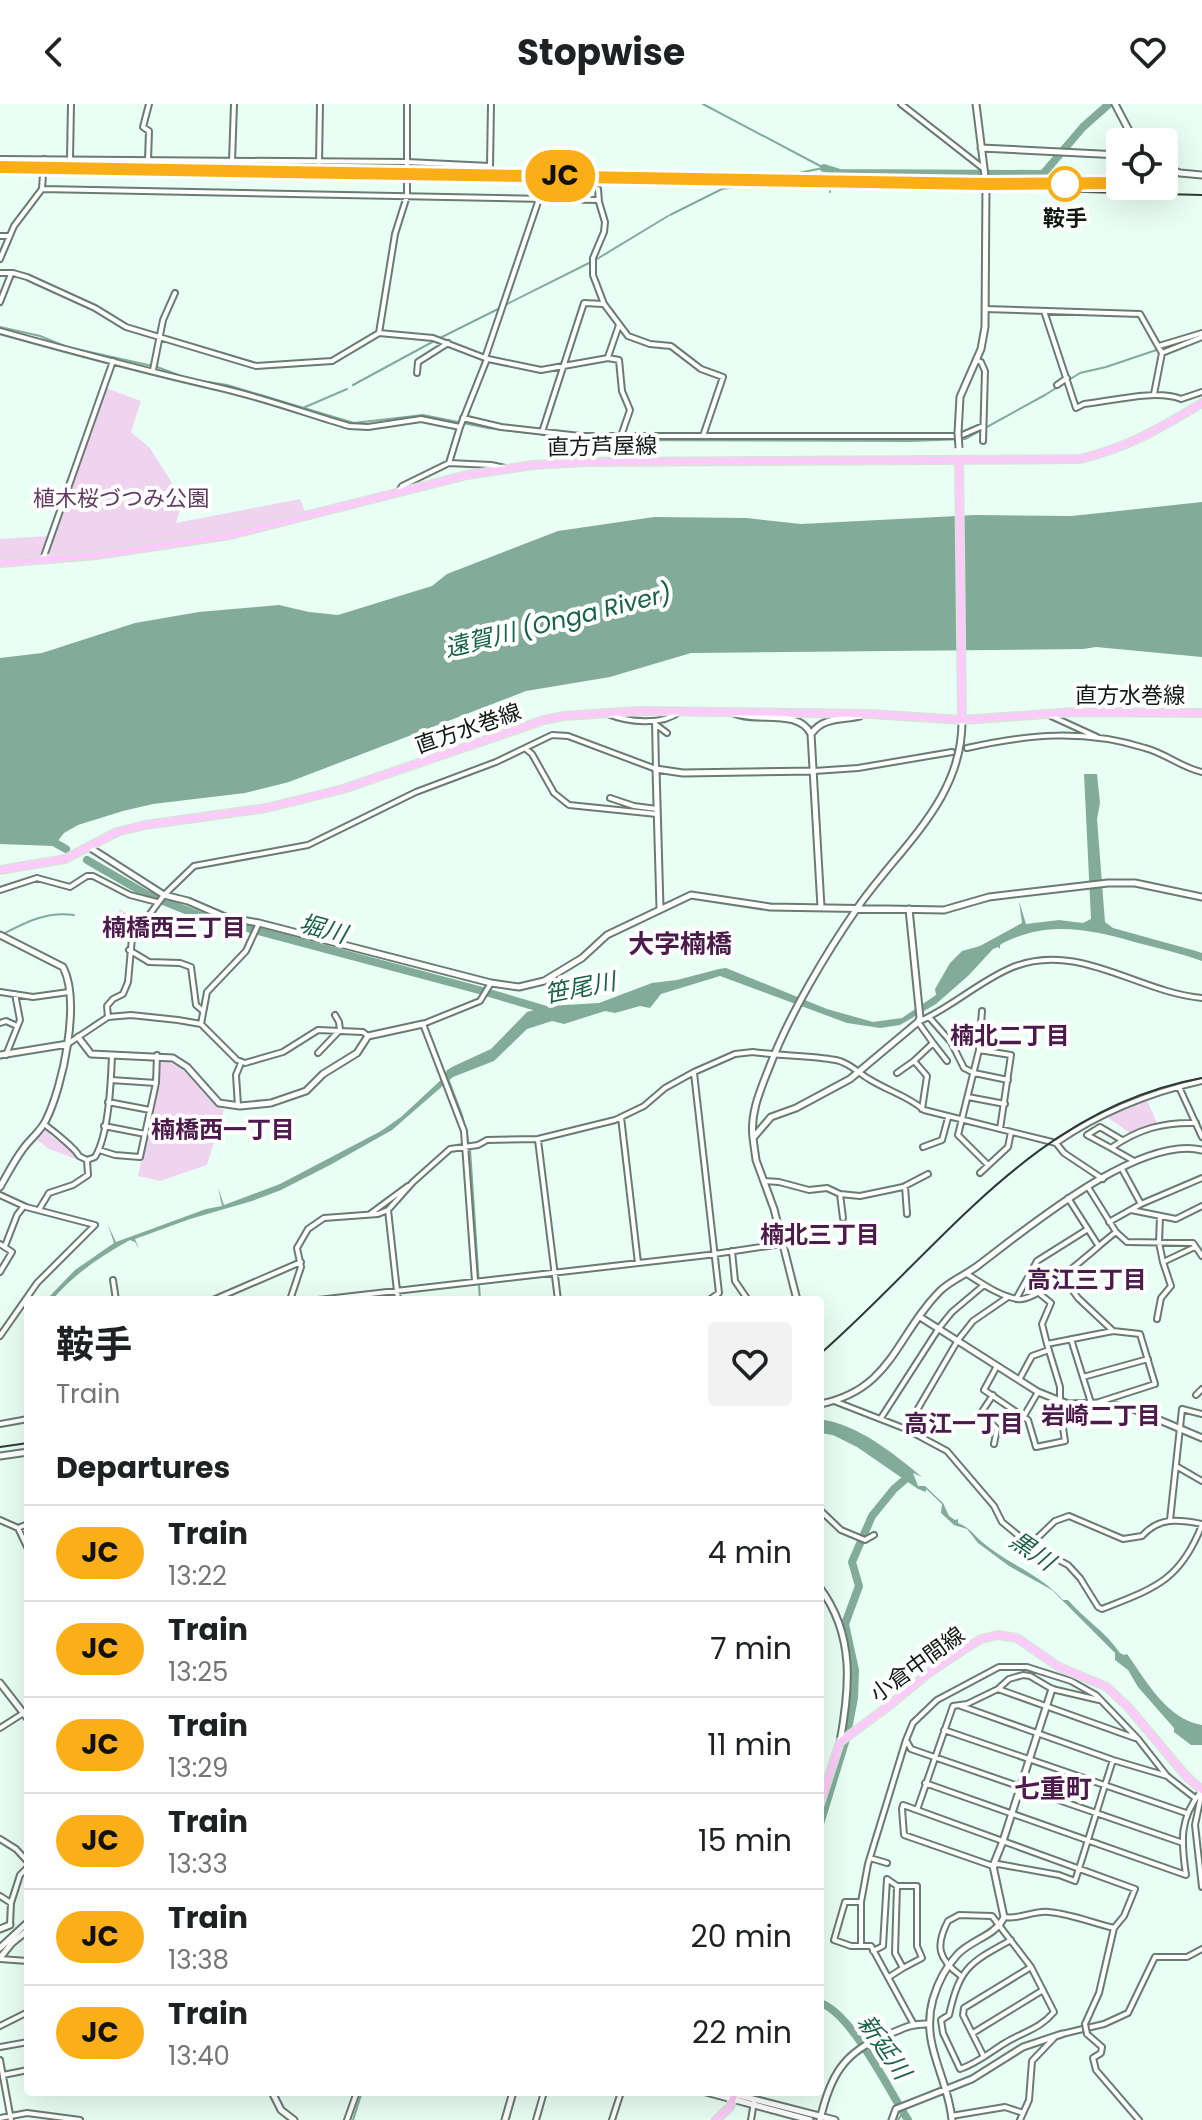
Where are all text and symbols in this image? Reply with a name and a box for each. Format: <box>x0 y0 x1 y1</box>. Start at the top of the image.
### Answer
text: Stopwise <box>517 27 685 78</box>
icon: back <box>32 30 76 74</box>
icon: heart <box>1126 30 1170 74</box>
map controls <box>1106 128 1178 200</box>
button: locate <box>1106 128 1178 200</box>
line badge: JC <box>524 150 596 202</box>
text: JC <box>541 156 579 195</box>
marker: 鞍手 <box>1048 167 1082 201</box>
place label: 鞍手 <box>1043 203 1087 234</box>
street label: 直方芦屋線 <box>547 430 657 463</box>
park label: 植木桜づつみ公園 <box>33 483 209 514</box>
water label: 遠賀川 (Onga River) <box>441 576 675 665</box>
street label: 直方水巻線 <box>1075 680 1185 711</box>
street label: 直方水巻線 <box>411 696 525 761</box>
water label: 堀川 <box>296 906 353 951</box>
district label: 楠橋西三丁目 <box>102 911 246 944</box>
district label: 大字楠橋 <box>628 926 732 962</box>
water label: 笹尾川 <box>541 964 621 1011</box>
district label: 楠北二丁目 <box>950 1019 1070 1052</box>
district label: 楠橋西一丁目 <box>151 1113 295 1146</box>
district label: 楠北三丁目 <box>760 1218 880 1251</box>
district label: 高江三丁目 <box>1027 1263 1147 1296</box>
text: 鞍手 <box>56 1318 132 1371</box>
button: heart <box>708 1322 792 1406</box>
text: Train <box>56 1376 120 1412</box>
district label: 岩崎二丁目 <box>1041 1399 1161 1432</box>
district label: 高江一丁目 <box>904 1407 1024 1440</box>
text: Departures <box>56 1446 230 1489</box>
text: Train <box>168 1512 248 1555</box>
water label: 黒川 <box>1003 1523 1064 1579</box>
text: 4 min <box>708 1531 792 1574</box>
text: JC <box>81 1533 119 1572</box>
text: 13:22 <box>168 1558 227 1594</box>
text: Train <box>168 1608 248 1651</box>
street label: 小倉中間線 <box>864 1620 971 1709</box>
text: 7 min <box>710 1627 792 1670</box>
text: JC <box>81 1629 119 1668</box>
text: 13:25 <box>168 1654 228 1690</box>
text: Train <box>168 1704 248 1747</box>
text: 11 min <box>707 1723 792 1766</box>
text: JC <box>81 1725 119 1764</box>
text: 13:29 <box>168 1750 229 1786</box>
district label: 七重町 <box>1014 1771 1092 1807</box>
text: Train <box>168 1800 248 1843</box>
text: 15 min <box>698 1819 792 1862</box>
text: JC <box>81 1821 119 1860</box>
text: 13:33 <box>168 1846 228 1882</box>
text: Train <box>168 1896 248 1939</box>
text: 20 min <box>690 1915 792 1958</box>
text: JC <box>81 1917 119 1956</box>
text: 13:38 <box>168 1942 229 1978</box>
text: Train <box>168 1992 248 2035</box>
water label: 新延川 <box>850 2008 920 2088</box>
text: 22 min <box>692 2011 792 2054</box>
text: JC <box>81 2013 119 2052</box>
text: 13:40 <box>168 2038 230 2074</box>

